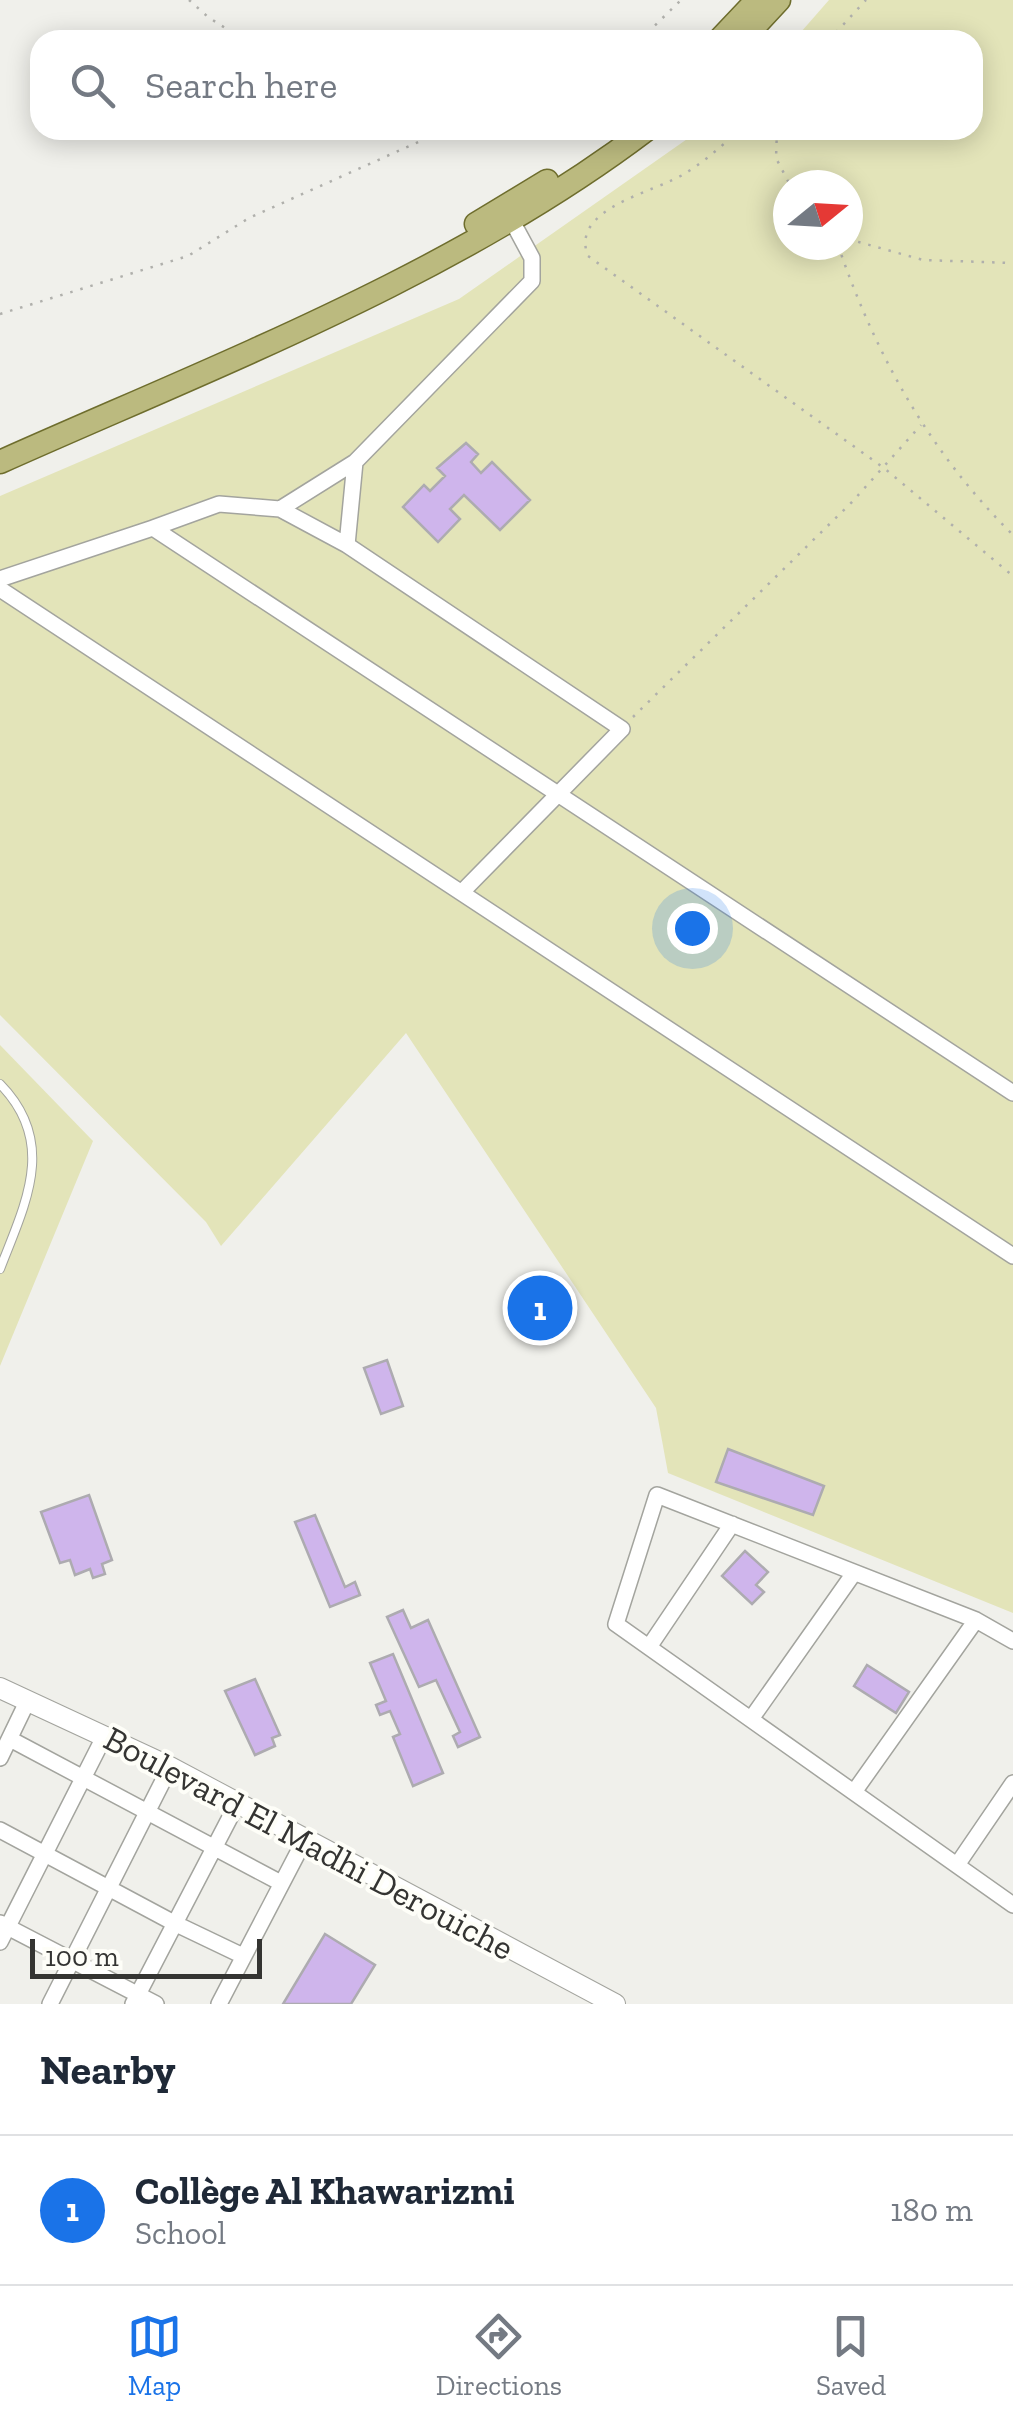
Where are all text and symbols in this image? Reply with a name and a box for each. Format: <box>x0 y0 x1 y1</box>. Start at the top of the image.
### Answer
search box <box>30 30 983 140</box>
icon: search <box>65 58 120 113</box>
text: Search here <box>145 62 337 108</box>
north arrow <box>773 170 863 260</box>
your location <box>667 903 718 954</box>
pin: 1 <box>508 1270 572 1346</box>
street label: Boulevard El Madhi Derouiche <box>97 1717 521 1969</box>
scale bar <box>30 1934 262 1978</box>
text: 100 m <box>45 1940 119 1973</box>
text: Nearby <box>40 2044 176 2095</box>
text: Collège Al Khawarizmi <box>135 2168 515 2214</box>
text: 1 <box>66 2191 79 2229</box>
text: 180 m <box>890 2191 973 2229</box>
text: School <box>135 2214 226 2252</box>
tab: Map <box>127 2309 182 2402</box>
tab: Directions <box>436 2309 562 2402</box>
tab: Saved <box>816 2309 886 2402</box>

